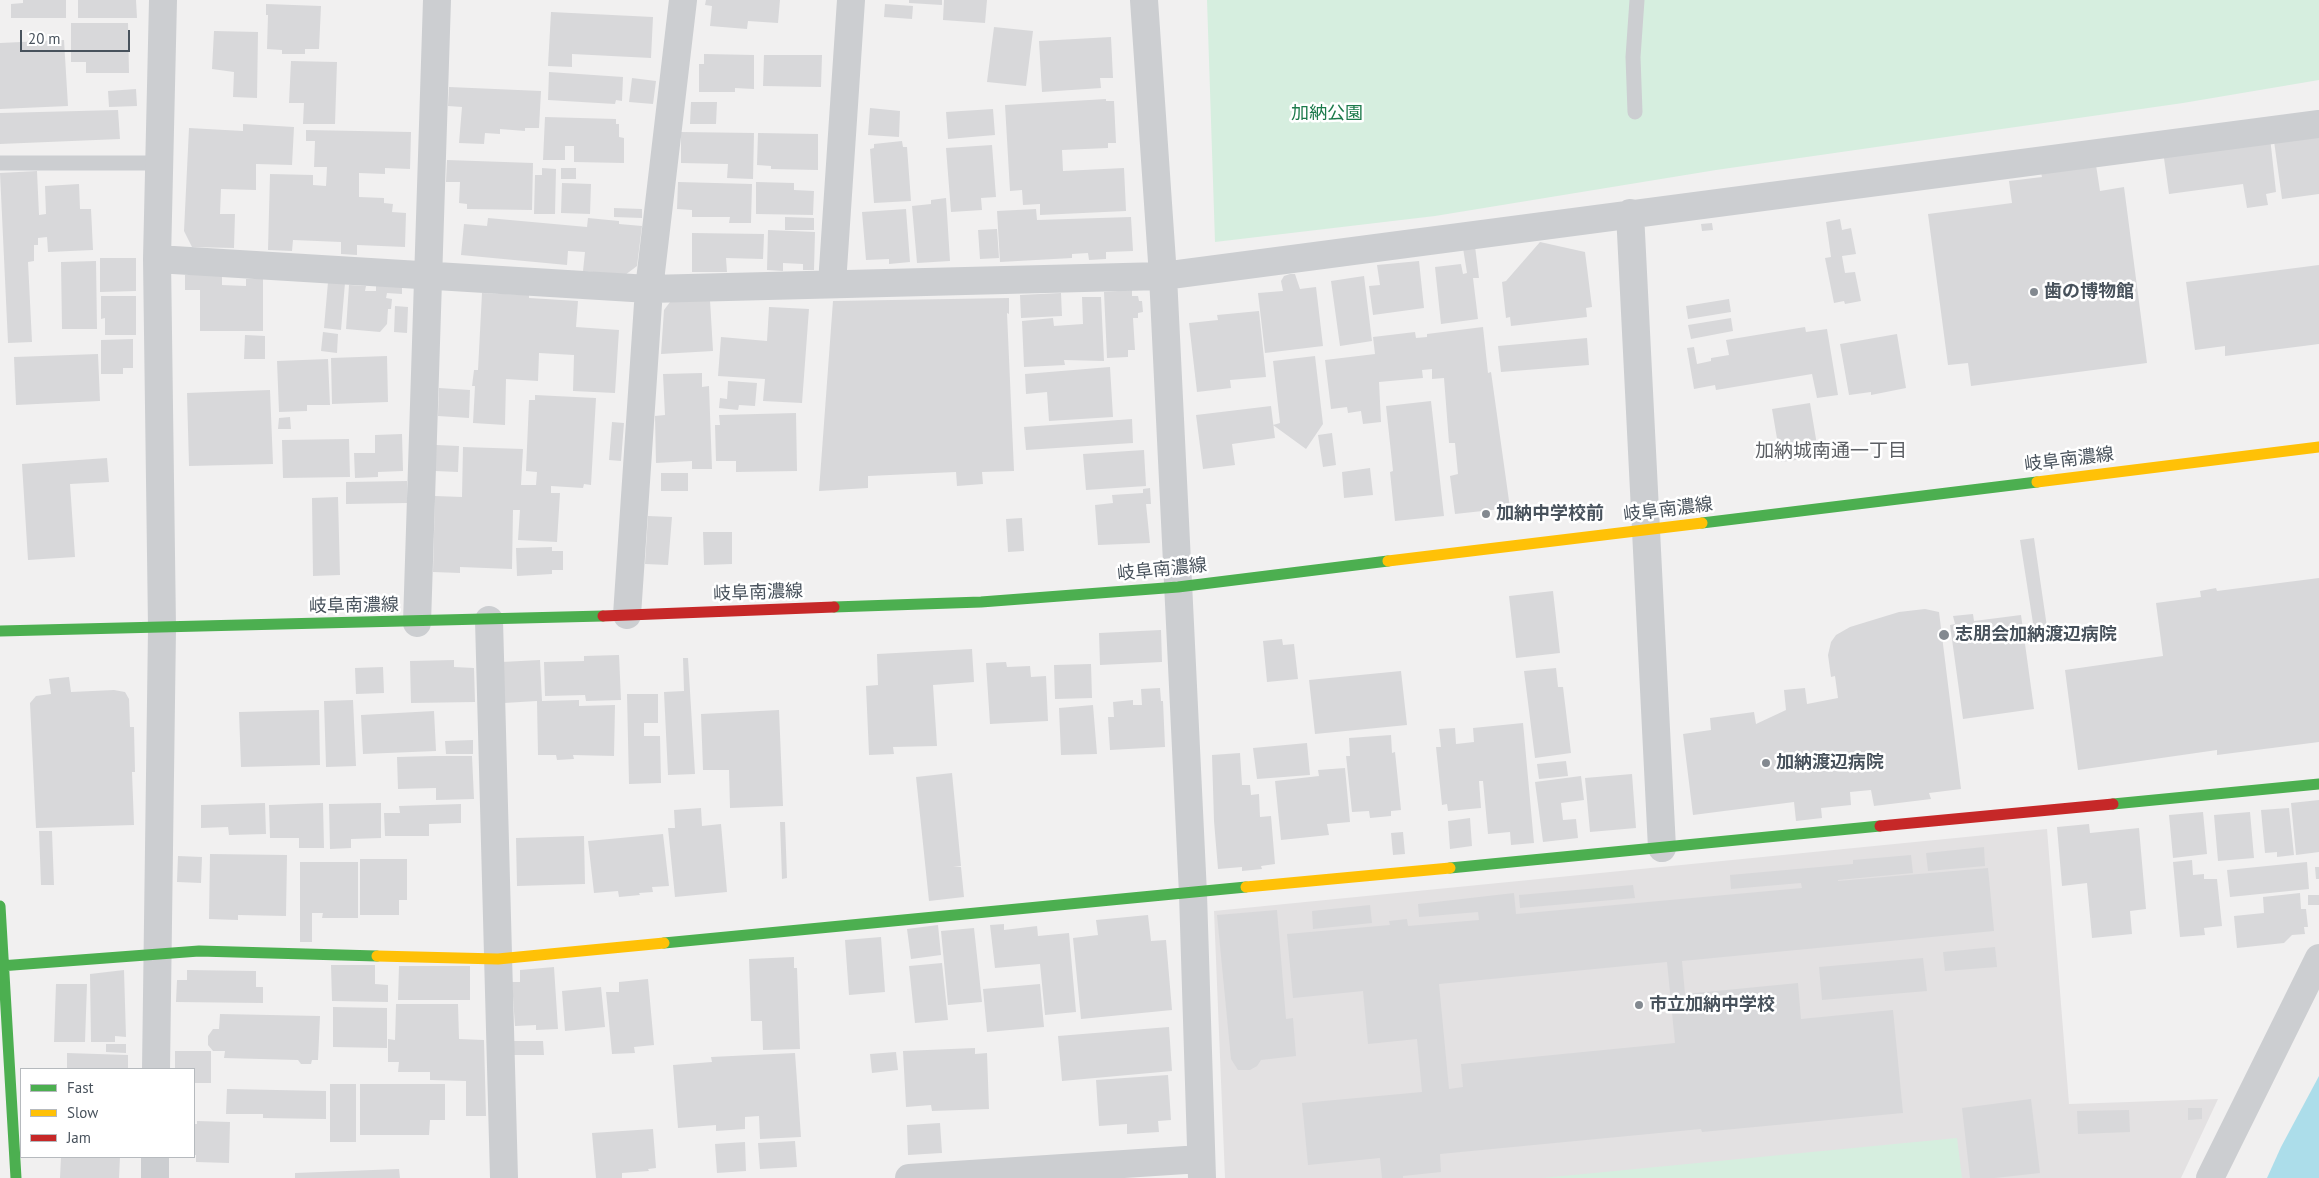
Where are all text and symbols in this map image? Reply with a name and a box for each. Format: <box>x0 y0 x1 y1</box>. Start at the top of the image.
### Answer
scale bar <box>22 20 132 52</box>
text: 20 m <box>28 29 61 48</box>
park label: 加納公園 <box>1291 103 1363 125</box>
place label: 歯の博物館 <box>2044 281 2134 303</box>
marker: 歯の博物館 <box>2028 286 2040 298</box>
district label: 加納城南通一丁目 <box>1755 441 1907 463</box>
street label: 岐阜南濃線 <box>2023 444 2115 476</box>
street label: 岐阜南濃線 <box>1622 494 1714 526</box>
place label: 加納中学校前 <box>1496 503 1604 525</box>
marker: 加納中学校前 <box>1480 508 1492 520</box>
street label: 岐阜南濃線 <box>1116 555 1208 585</box>
street label: 岐阜南濃線 <box>713 581 803 605</box>
street label: 岐阜南濃線 <box>309 594 399 618</box>
place label: 志朋会加納渡辺病院 <box>1955 624 2117 646</box>
marker: 志朋会加納渡辺病院 <box>1937 628 1951 642</box>
place label: 加納渡辺病院 <box>1776 752 1884 774</box>
marker: 加納渡辺病院 <box>1760 757 1772 769</box>
place label: 市立加納中学校 <box>1649 994 1775 1016</box>
marker: 市立加納中学校 <box>1633 999 1645 1011</box>
legend <box>20 1068 195 1158</box>
text: Fast <box>67 1078 94 1097</box>
text: Slow <box>67 1103 98 1122</box>
text: Jam <box>67 1128 91 1147</box>

